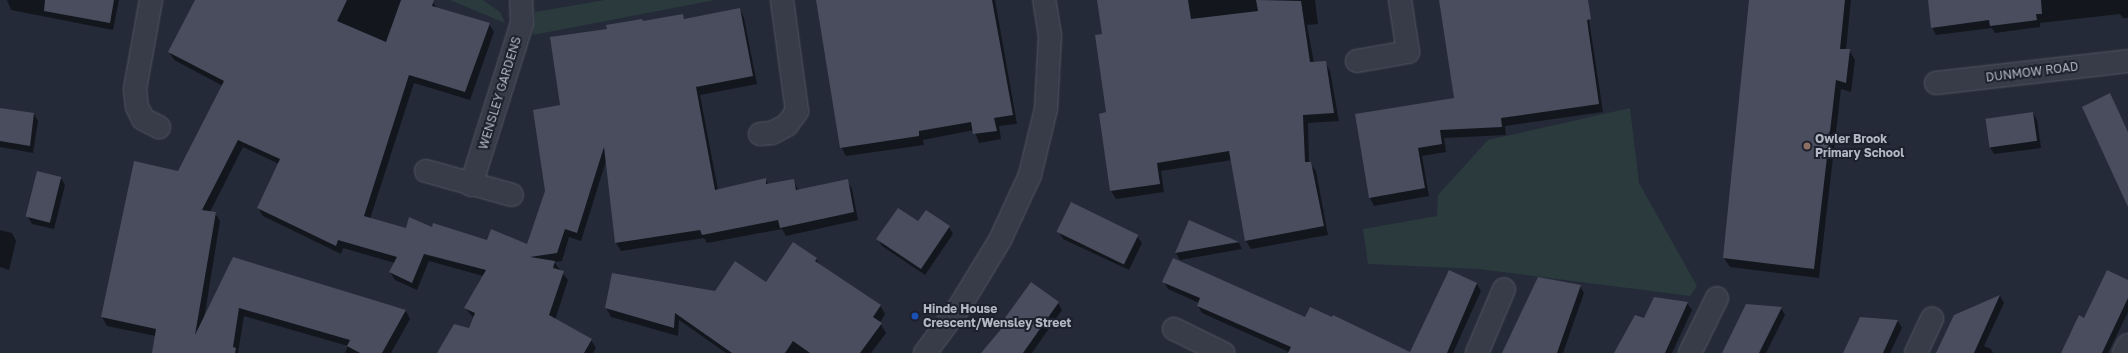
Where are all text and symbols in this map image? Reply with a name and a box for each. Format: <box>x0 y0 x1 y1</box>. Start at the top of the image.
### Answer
street label: WENSLEY GARDENS <box>476 35 524 151</box>
street label: DUNMOW ROAD <box>1985 59 2079 85</box>
place label: Owler Brook Primary School <box>1815 132 1904 160</box>
marker: Owler Brook Primary School <box>1802 141 1812 151</box>
place label: Hinde House Crescent/Wensley Street <box>923 302 1071 330</box>
marker: Hinde House Crescent/Wensley Street <box>910 311 920 321</box>

